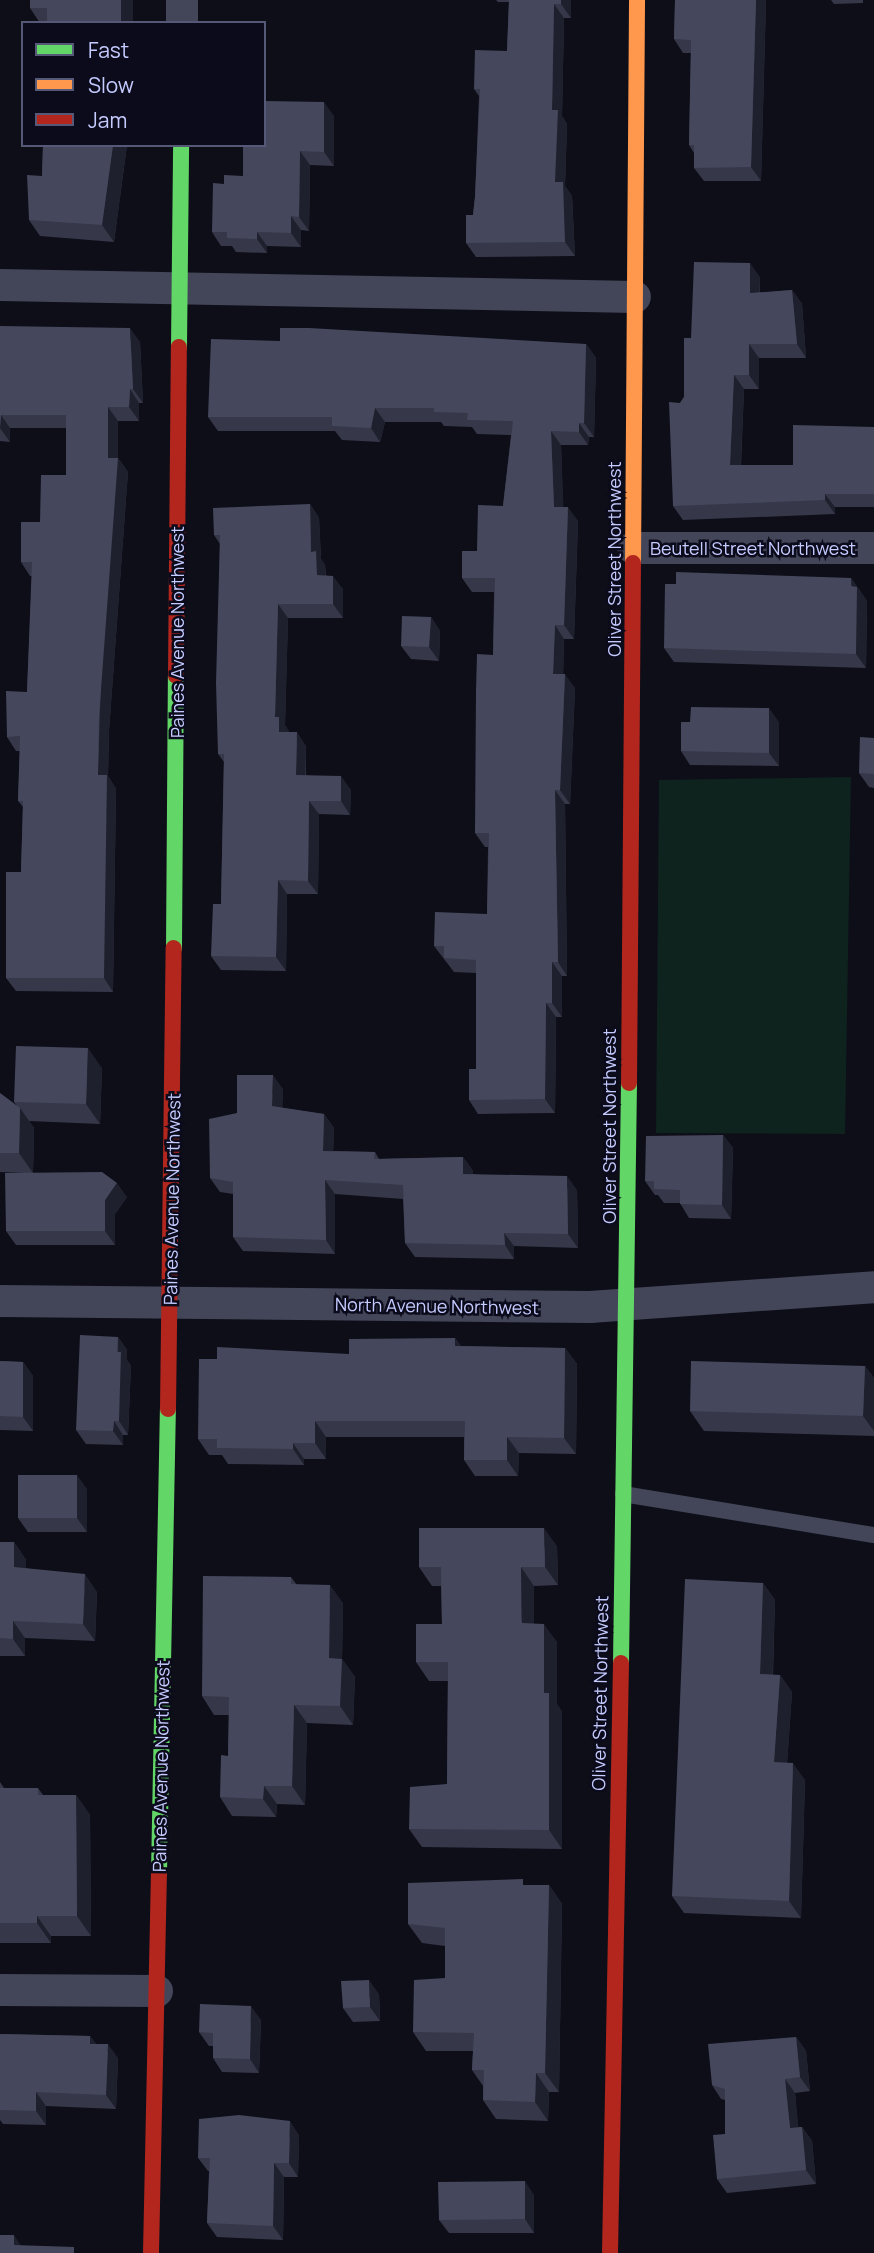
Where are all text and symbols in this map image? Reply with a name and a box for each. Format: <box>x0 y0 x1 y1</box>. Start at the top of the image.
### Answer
legend <box>21 21 266 147</box>
text: Fast <box>88 36 129 64</box>
text: Slow <box>88 71 134 99</box>
text: Jam <box>88 106 127 134</box>
street label: Oliver Street Northwest <box>603 461 625 657</box>
street label: Paines Avenue Northwest <box>166 526 188 738</box>
street label: Beutell Street Northwest <box>650 537 856 559</box>
street label: Oliver Street Northwest <box>598 1028 620 1224</box>
street label: Paines Avenue Northwest <box>159 1093 185 1305</box>
street label: North Avenue Northwest <box>335 1293 539 1319</box>
street label: Oliver Street Northwest <box>587 1595 613 1791</box>
street label: Paines Avenue Northwest <box>148 1660 174 1872</box>

